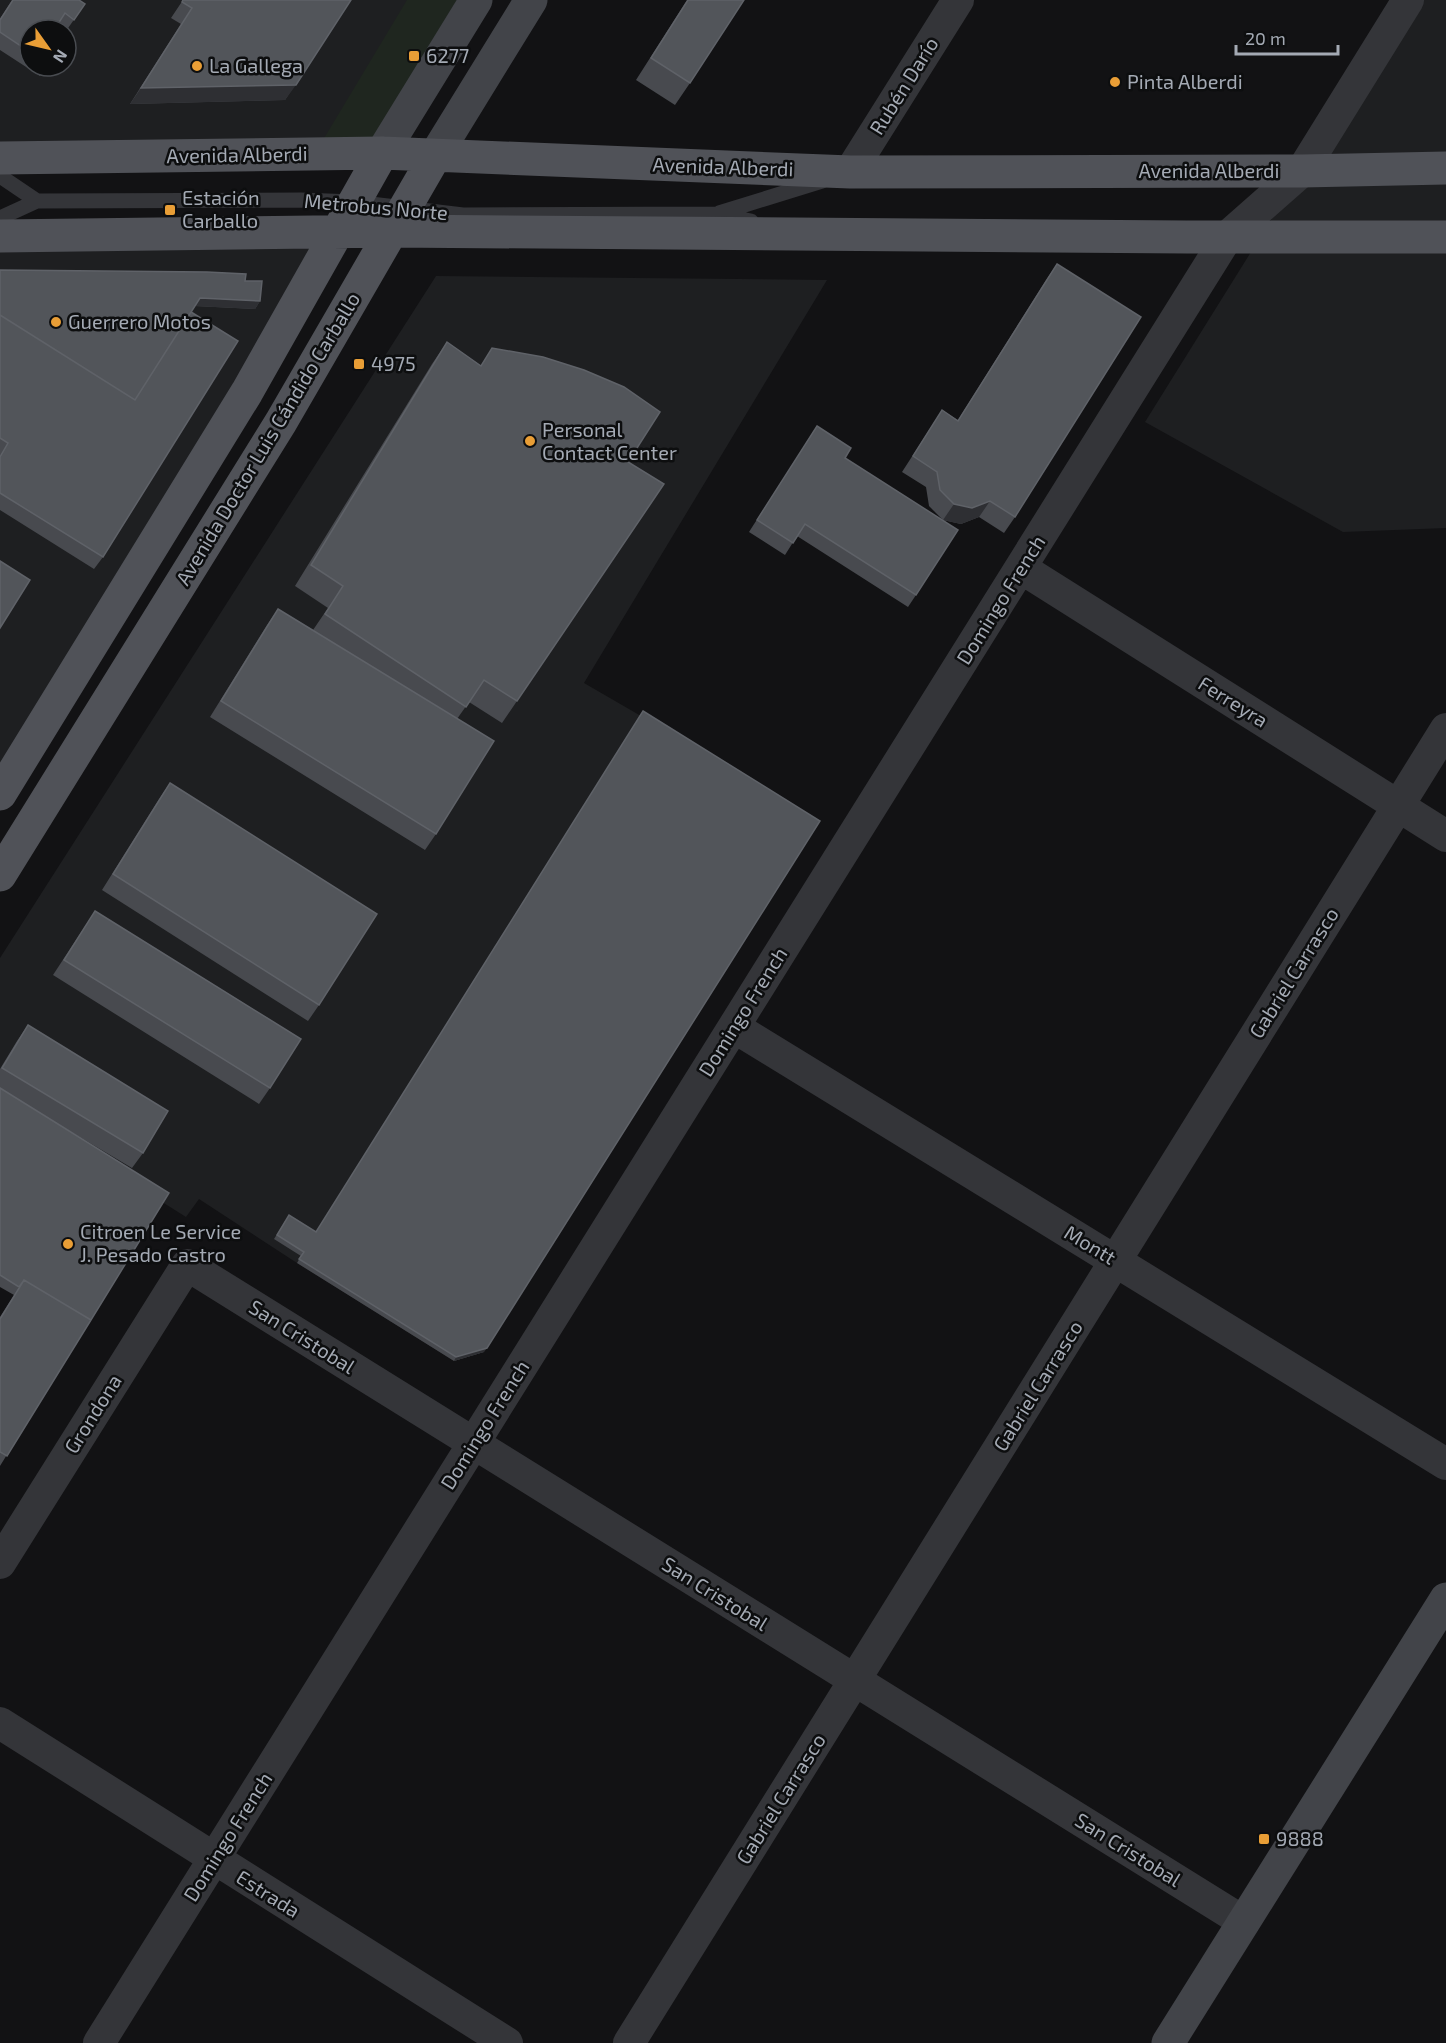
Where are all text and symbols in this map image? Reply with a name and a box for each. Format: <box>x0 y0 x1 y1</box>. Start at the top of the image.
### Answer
north arrow <box>18 18 78 78</box>
scale bar <box>1236 18 1338 56</box>
text: 20 m <box>1245 27 1286 49</box>
street label: Rubén Darío <box>864 32 943 139</box>
place label: 6277 <box>426 43 469 67</box>
text: N <box>50 47 72 67</box>
marker: 6277 <box>407 49 421 63</box>
place label: La Gallega <box>209 53 303 77</box>
marker: La Gallega <box>190 59 204 73</box>
place label: Pinta Alberdi <box>1127 69 1243 93</box>
marker: Pinta Alberdi <box>1108 75 1122 89</box>
street label: Avenida Alberdi <box>166 141 308 167</box>
street label: Avenida Alberdi <box>652 152 794 180</box>
street label: Avenida Alberdi <box>1138 158 1280 182</box>
place label: Estación Carballo <box>182 185 260 232</box>
street label: Metrobus Norte <box>303 188 449 224</box>
marker: Estación Carballo <box>163 203 177 217</box>
street label: Avenida Doctor Luis Cándido Carballo <box>170 288 364 589</box>
place label: Guerrero Motos <box>68 309 211 333</box>
marker: Guerrero Motos <box>49 315 63 329</box>
place label: 4975 <box>371 351 416 375</box>
marker: 4975 <box>352 357 366 371</box>
place label: Personal Contact Center <box>542 417 677 464</box>
marker: Personal Contact Center <box>523 434 537 448</box>
street label: Domingo French <box>951 531 1049 668</box>
street label: Ferreyra <box>1194 671 1273 732</box>
street label: Gabriel Carrasco <box>1243 903 1343 1042</box>
street label: Domingo French <box>693 943 791 1080</box>
place label: Citroen Le Service J. Pesado Castro <box>80 1219 241 1266</box>
street label: Montt <box>1060 1219 1121 1269</box>
marker: Citroen Le Service J. Pesado Castro <box>61 1237 75 1251</box>
street label: San Cristobal <box>245 1294 360 1378</box>
street label: Gabriel Carrasco <box>987 1316 1087 1455</box>
street label: Domingo French <box>435 1356 533 1493</box>
street label: Grondona <box>58 1369 126 1457</box>
street label: San Cristobal <box>658 1551 773 1635</box>
street label: Gabriel Carrasco <box>730 1729 830 1868</box>
street label: Domingo French <box>178 1768 276 1905</box>
street label: San Cristobal <box>1071 1807 1186 1891</box>
place label: 9888 <box>1276 1826 1324 1850</box>
marker: 9888 <box>1257 1832 1271 1846</box>
street label: Estrada <box>232 1864 305 1922</box>

